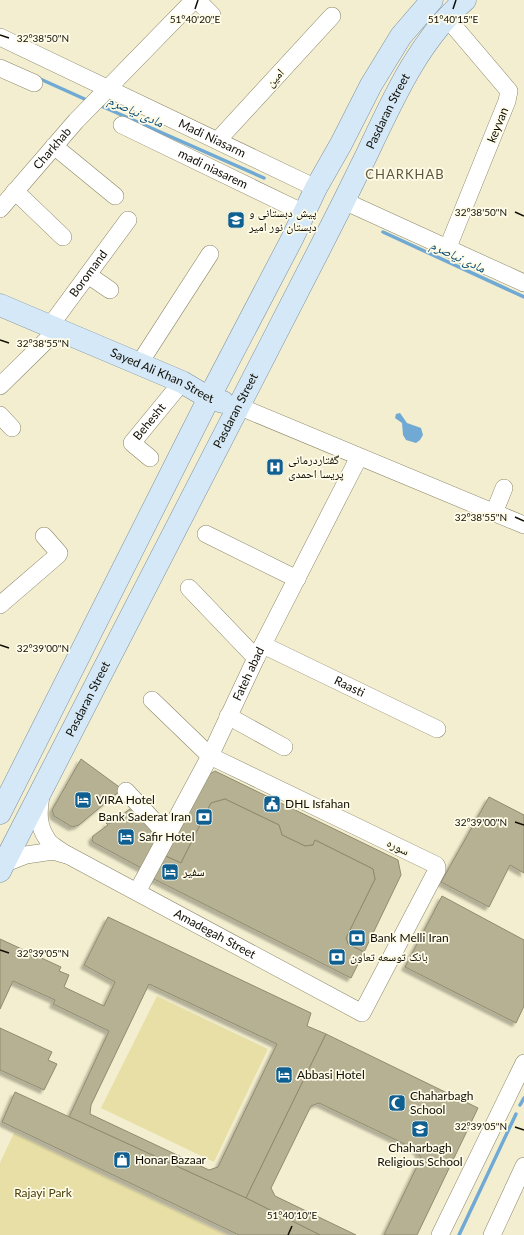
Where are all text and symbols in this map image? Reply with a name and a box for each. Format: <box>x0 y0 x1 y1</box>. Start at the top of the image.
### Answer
text: 51°40'20"E <box>170 13 220 25</box>
text: 51°40'15"E <box>428 13 478 25</box>
text: 32°38'50"N <box>17 32 69 44</box>
street label: امین <box>262 65 287 90</box>
street label: Pasdaran Street <box>362 70 413 151</box>
water label: مادی نیاصرم <box>105 92 166 131</box>
street label: keyvan <box>484 105 511 145</box>
street label: Madi Niasarm <box>176 115 249 160</box>
street label: Charkhab <box>30 124 74 172</box>
street label: madi niasarem <box>176 145 251 192</box>
district label: CHARKHAB <box>365 166 445 182</box>
place label: پیش دبستانی و دبستان نور امیر <box>248 205 317 234</box>
text: 32°38'50"N <box>455 206 507 218</box>
school or university icon: پیش دبستانی و دبستان نور امیر <box>226 210 246 230</box>
water label: مادی نیاصرم <box>427 236 488 277</box>
street label: Boromand <box>66 247 110 300</box>
text: 32°38'55"N <box>17 337 69 349</box>
street label: Sayed Ali Khan Street <box>108 345 216 406</box>
street label: Pasdaran Street <box>210 370 261 451</box>
street label: Behesht <box>130 399 169 443</box>
place label: گفتاردرمانی پریسا احمدی <box>288 452 344 481</box>
hospital icon: گفتاردرمانی پریسا احمدی <box>265 457 285 477</box>
text: 32°38'55"N <box>455 511 507 523</box>
text: 32°39'00"N <box>17 642 69 654</box>
street label: Fateh abad <box>229 644 267 703</box>
street label: Pasdaran Street <box>62 658 113 739</box>
street label: Raasti <box>332 673 367 700</box>
hotel icon: VIRA Hotel <box>73 790 93 810</box>
place label: VIRA Hotel <box>96 792 155 807</box>
public building icon: DHL Isfahan <box>262 794 282 814</box>
place label: DHL Isfahan <box>285 796 350 811</box>
bank icon: Bank Saderat Iran <box>194 807 214 827</box>
place label: Bank Saderat Iran <box>98 809 191 824</box>
text: 32°39'00"N <box>455 816 507 828</box>
hotel icon: Safir Hotel <box>116 827 136 847</box>
place label: Safir Hotel <box>139 829 194 844</box>
street label: سوره <box>385 835 412 858</box>
hotel icon: سفیر <box>160 862 180 882</box>
place label: سفیر <box>182 864 205 879</box>
street label: Amadegah Street <box>172 905 259 962</box>
bank icon: Bank Melli Iran <box>347 928 367 948</box>
place label: Bank Melli Iran <box>370 930 449 945</box>
text: 32°39'05"N <box>17 947 69 959</box>
bank icon: بانک توسعه تعاون <box>327 947 347 967</box>
place label: بانک توسعه تعاون <box>350 949 428 964</box>
hotel icon: Abbasi Hotel <box>274 1065 294 1085</box>
place label: Abbasi Hotel <box>297 1067 365 1082</box>
place label: Chaharbagh School <box>410 1088 473 1117</box>
mosque icon: Chaharbagh School <box>387 1093 407 1113</box>
school or university icon: Chaharbagh Religious School <box>410 1119 430 1139</box>
text: 32°39'05"N <box>455 1120 507 1132</box>
place label: Chaharbagh Religious School <box>377 1140 463 1169</box>
shop icon: Honar Bazaar <box>112 1150 132 1170</box>
place label: Honar Bazaar <box>135 1152 207 1167</box>
park label: Rajayi Park <box>14 1185 73 1200</box>
text: 51°40'10"E <box>267 1209 317 1221</box>

